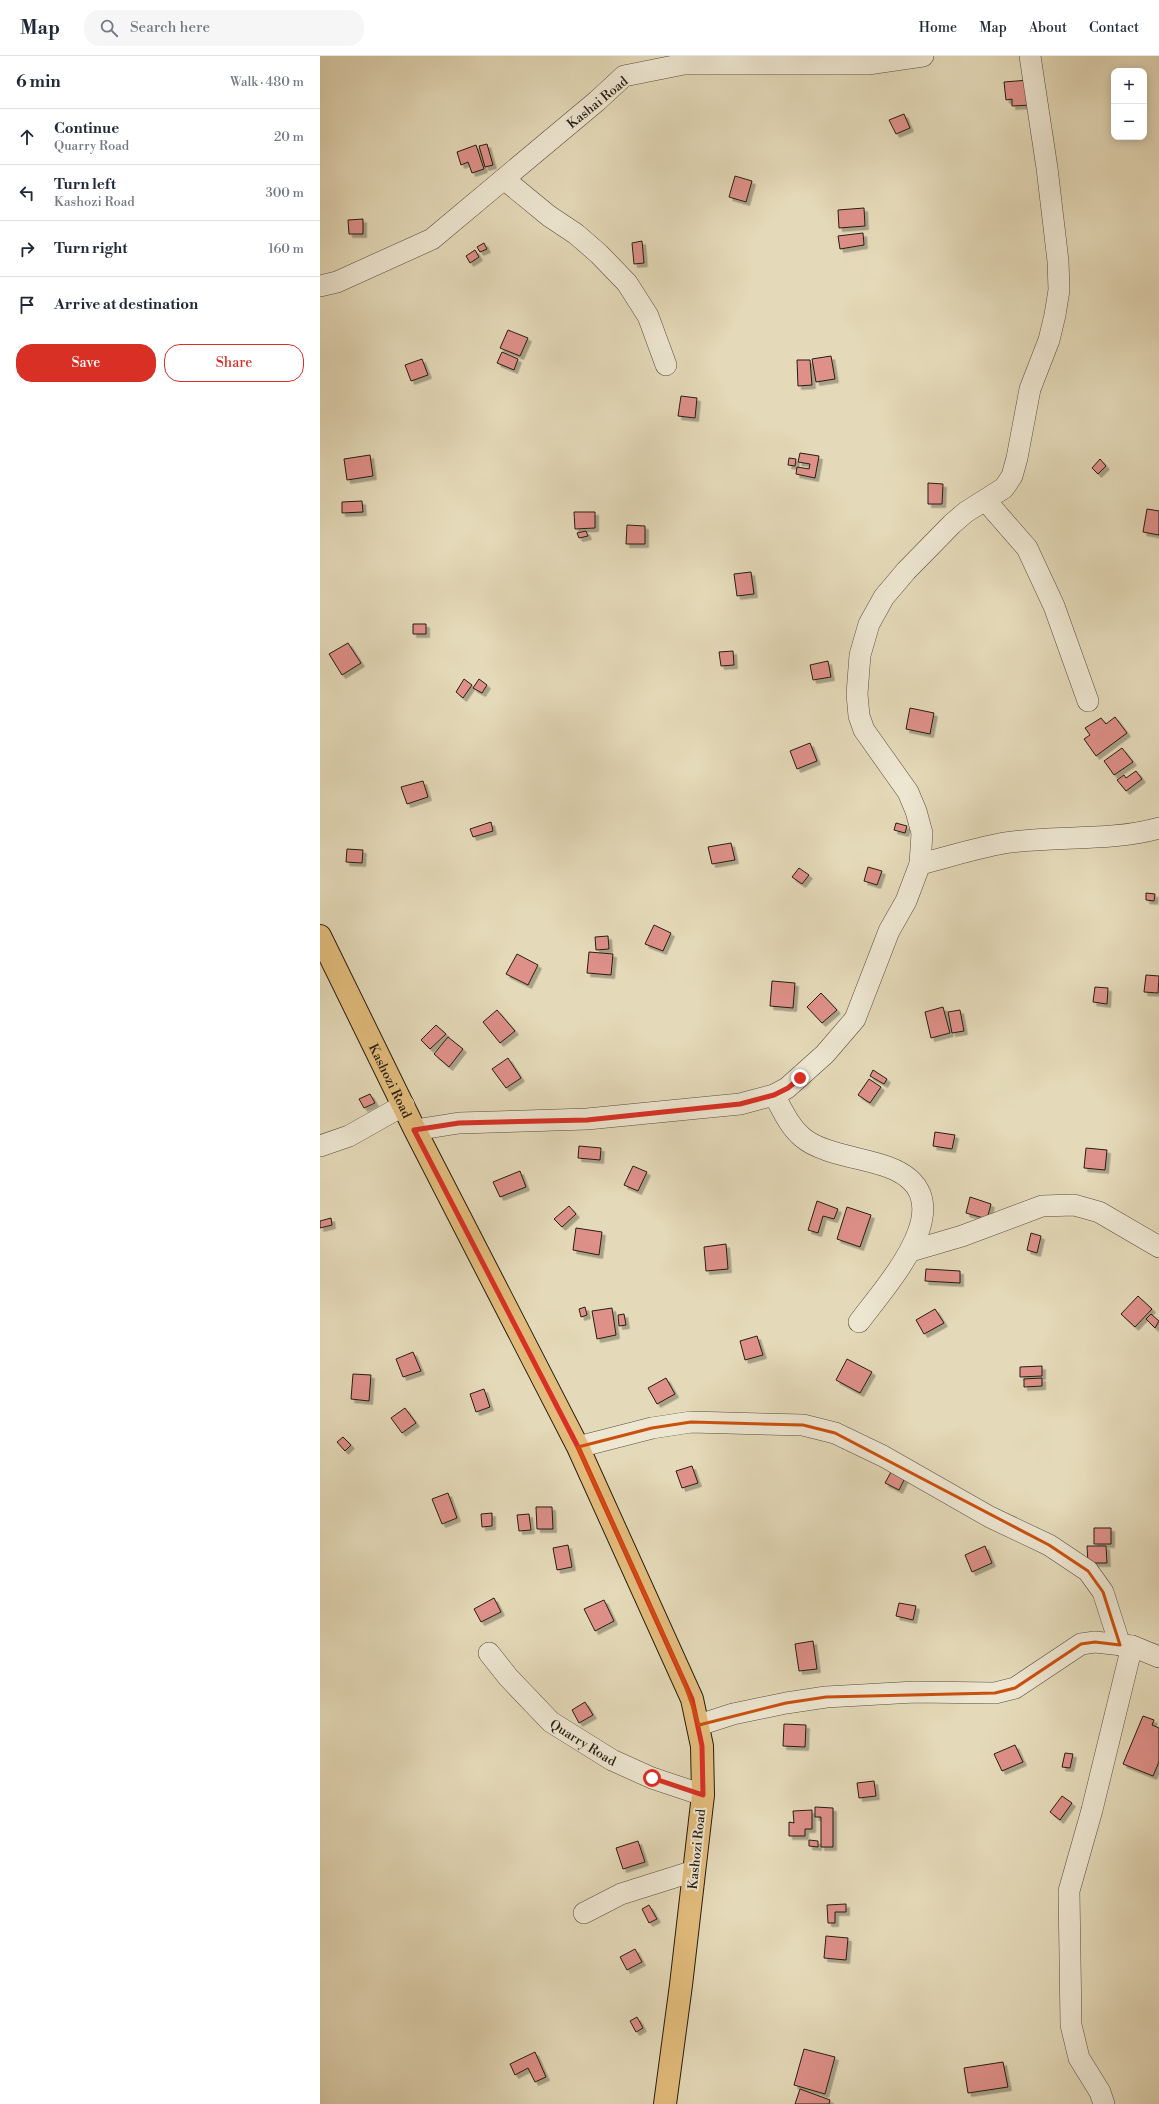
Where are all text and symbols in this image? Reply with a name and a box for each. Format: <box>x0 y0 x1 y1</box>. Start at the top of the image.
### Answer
search box <box>84 10 364 46</box>
text: Map <box>20 16 60 40</box>
icon: search <box>98 17 120 39</box>
text: Search here <box>130 18 210 37</box>
text: Home <box>919 19 957 37</box>
text: Map <box>979 19 1007 37</box>
text: About <box>1029 19 1067 37</box>
text: Contact <box>1089 19 1139 37</box>
map controls <box>1111 68 1147 140</box>
button: + <box>1111 68 1147 104</box>
text: 6 min <box>16 71 61 93</box>
street label: Kashai Road <box>564 73 632 132</box>
text: Walk · 480 m <box>230 74 304 90</box>
button: − <box>1111 104 1147 140</box>
text: Continue <box>54 119 119 138</box>
icon: ahead <box>16 126 38 148</box>
text: 20 m <box>274 129 304 145</box>
text: Quarry Road <box>54 138 129 154</box>
text: Turn left <box>54 175 116 194</box>
icon: left <box>16 182 38 204</box>
text: 300 m <box>266 185 304 201</box>
text: Kashozi Road <box>54 194 135 210</box>
icon: right <box>16 238 38 260</box>
text: Turn right <box>54 239 128 258</box>
text: 160 m <box>268 241 304 257</box>
icon: arrive <box>16 294 38 316</box>
text: Arrive at destination <box>54 295 198 314</box>
button: Save <box>16 344 156 382</box>
button: Share <box>164 344 304 382</box>
street label: Kashozi Road <box>365 1041 415 1121</box>
route end <box>791 1069 809 1087</box>
street label: Quarry Road <box>547 1716 619 1770</box>
route start <box>643 1769 661 1787</box>
street label: Kashozi Road <box>685 1808 709 1890</box>

